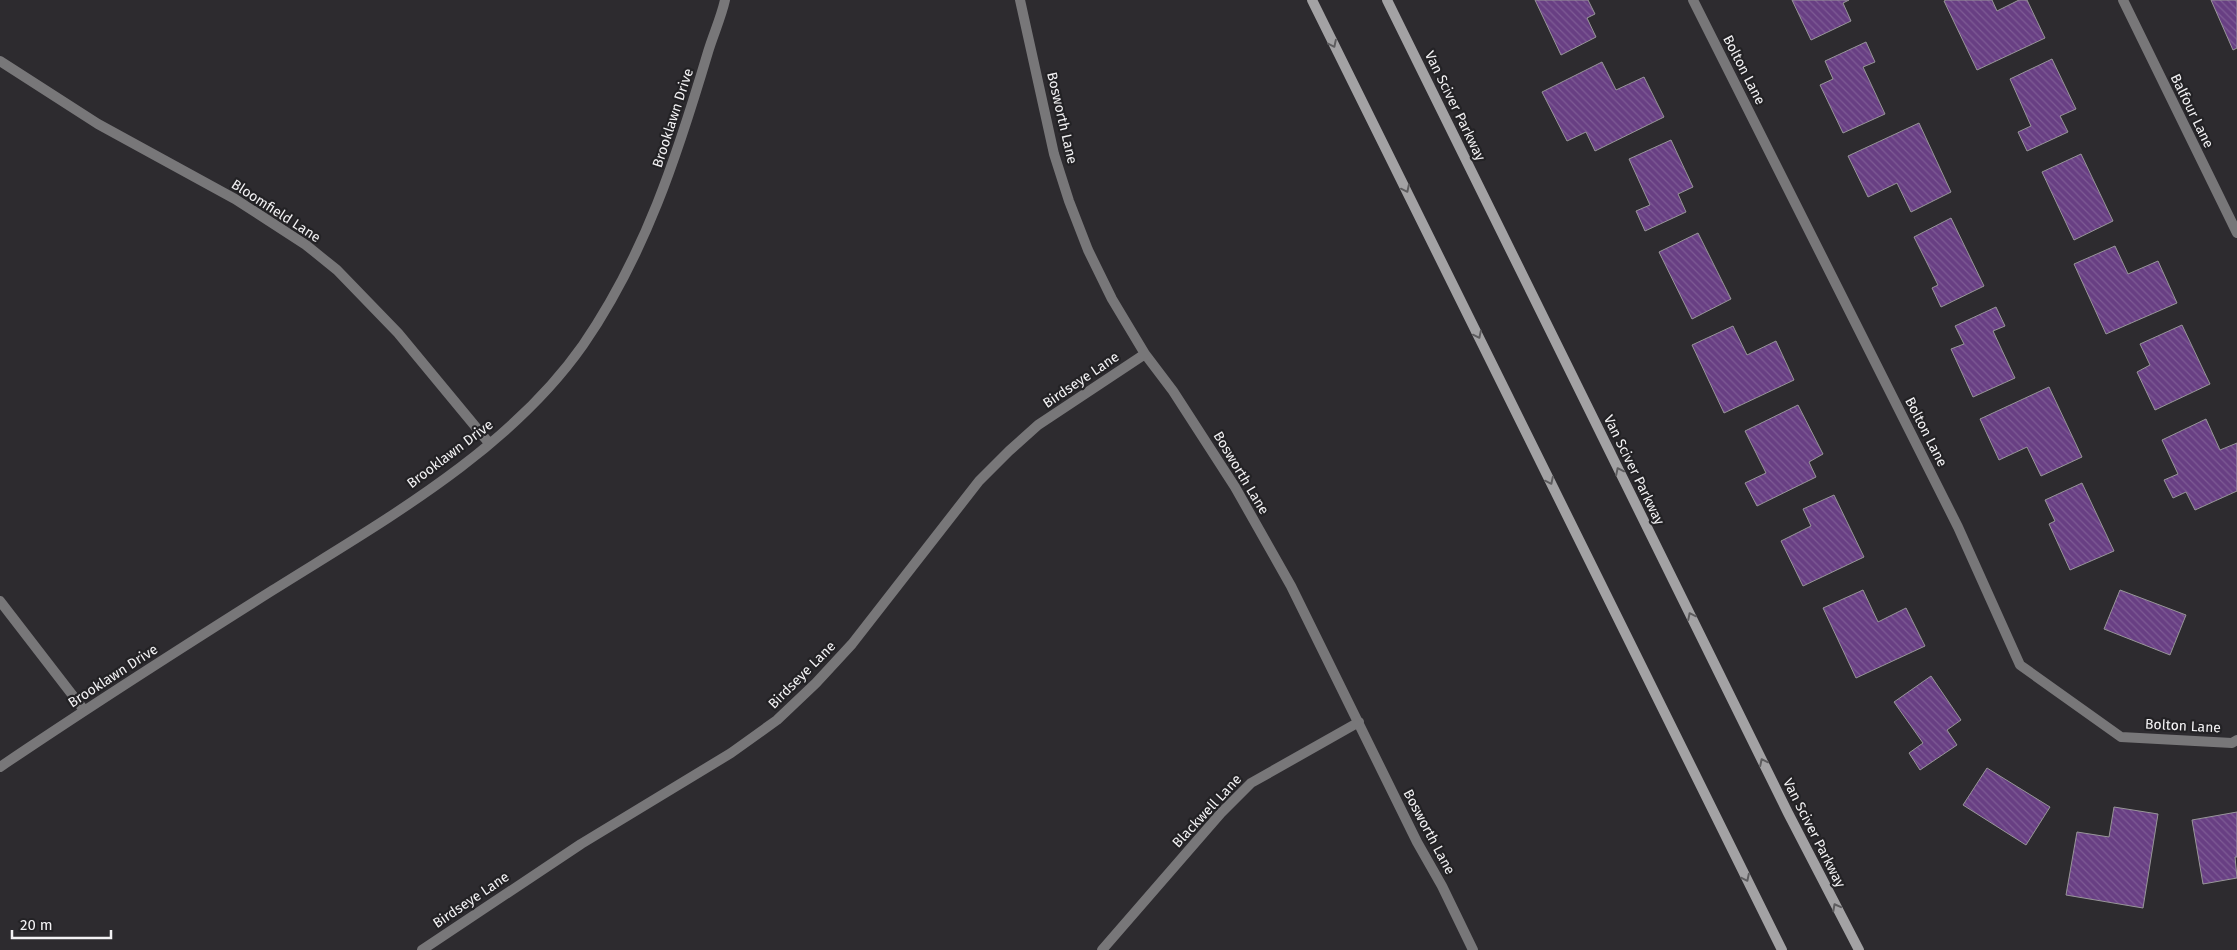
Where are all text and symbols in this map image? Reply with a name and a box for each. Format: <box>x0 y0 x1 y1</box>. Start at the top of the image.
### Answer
street label: Bolton Lane <box>1719 32 1769 108</box>
one-way arrow <box>1327 39 1338 48</box>
street label: Van Sciver Parkway <box>1421 48 1489 164</box>
street label: Brooklawn Drive <box>649 66 697 170</box>
street label: Bosworth Lane <box>1043 70 1081 166</box>
street label: Balfour Lane <box>2167 71 2217 151</box>
street label: Bloomfield Lane <box>228 176 324 246</box>
one-way arrow <box>1399 184 1410 193</box>
one-way arrow <box>1472 330 1482 339</box>
street label: Birdseye Lane <box>1040 348 1122 412</box>
street label: Bolton Lane <box>1901 394 1951 470</box>
street label: Van Sciver Parkway <box>1600 412 1668 528</box>
street label: Brooklawn Drive <box>404 416 496 492</box>
street label: Bosworth Lane <box>1210 428 1272 518</box>
one-way arrow <box>1615 467 1625 476</box>
one-way arrow <box>1544 475 1554 484</box>
one-way arrow <box>1687 613 1697 622</box>
street label: Birdseye Lane <box>765 638 839 712</box>
street label: Brooklawn Drive <box>65 641 161 711</box>
street label: Bolton Lane <box>2145 716 2221 736</box>
one-way arrow <box>1759 758 1769 767</box>
street label: Blackwell Lane <box>1169 771 1245 851</box>
street label: Van Sciver Parkway <box>1779 776 1849 891</box>
street label: Bosworth Lane <box>1399 787 1459 877</box>
street label: Birdseye Lane <box>430 868 512 932</box>
one-way arrow <box>1740 873 1751 882</box>
one-way arrow <box>1832 903 1842 912</box>
scale bar <box>12 908 111 940</box>
text: 20 m <box>20 916 53 934</box>

